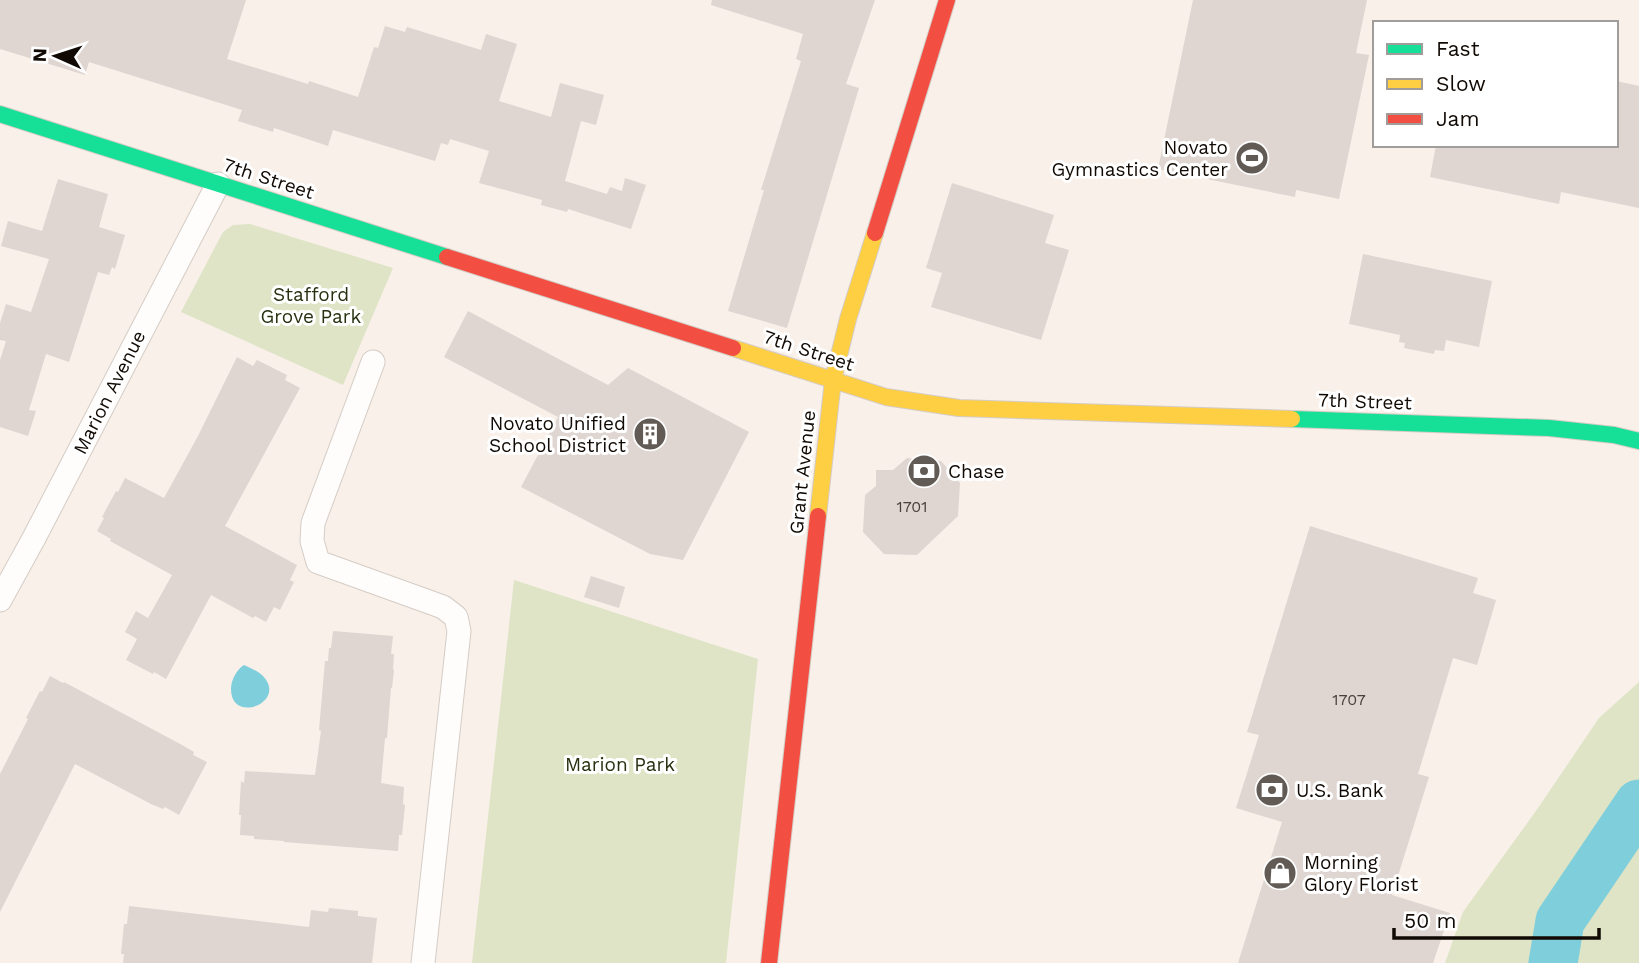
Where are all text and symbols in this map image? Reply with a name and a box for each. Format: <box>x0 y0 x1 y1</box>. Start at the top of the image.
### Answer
north arrow <box>21 21 91 91</box>
legend <box>1373 21 1618 147</box>
text: Fast <box>1436 36 1480 61</box>
text: N <box>28 47 51 63</box>
text: Slow <box>1436 71 1486 96</box>
text: Jam <box>1436 106 1479 131</box>
place label: Novato Gymnastics Center <box>1051 136 1228 181</box>
sports icon: Novato Gymnastics Center <box>1233 139 1271 177</box>
street label: 7th Street <box>221 153 317 204</box>
park label: Stafford Grove Park <box>261 283 362 328</box>
street label: 7th Street <box>761 325 857 376</box>
street label: Marion Avenue <box>68 327 151 458</box>
street label: 7th Street <box>1318 388 1412 415</box>
street label: Grant Avenue <box>785 409 820 535</box>
place label: Novato Unified School District <box>489 412 626 457</box>
building icon: Novato Unified School District <box>631 415 669 453</box>
bank icon: Chase <box>905 452 943 490</box>
place label: Chase <box>948 460 1005 483</box>
house number: 1701 <box>896 497 928 516</box>
house number: 1707 <box>1332 690 1366 709</box>
park label: Marion Park <box>565 753 675 776</box>
bank icon: U.S. Bank <box>1253 771 1291 809</box>
place label: U.S. Bank <box>1296 779 1384 802</box>
place label: Morning Glory Florist <box>1304 851 1418 896</box>
shop icon: Morning Glory Florist <box>1261 854 1299 892</box>
scale bar <box>1394 897 1599 941</box>
text: 50 m <box>1404 908 1456 933</box>

